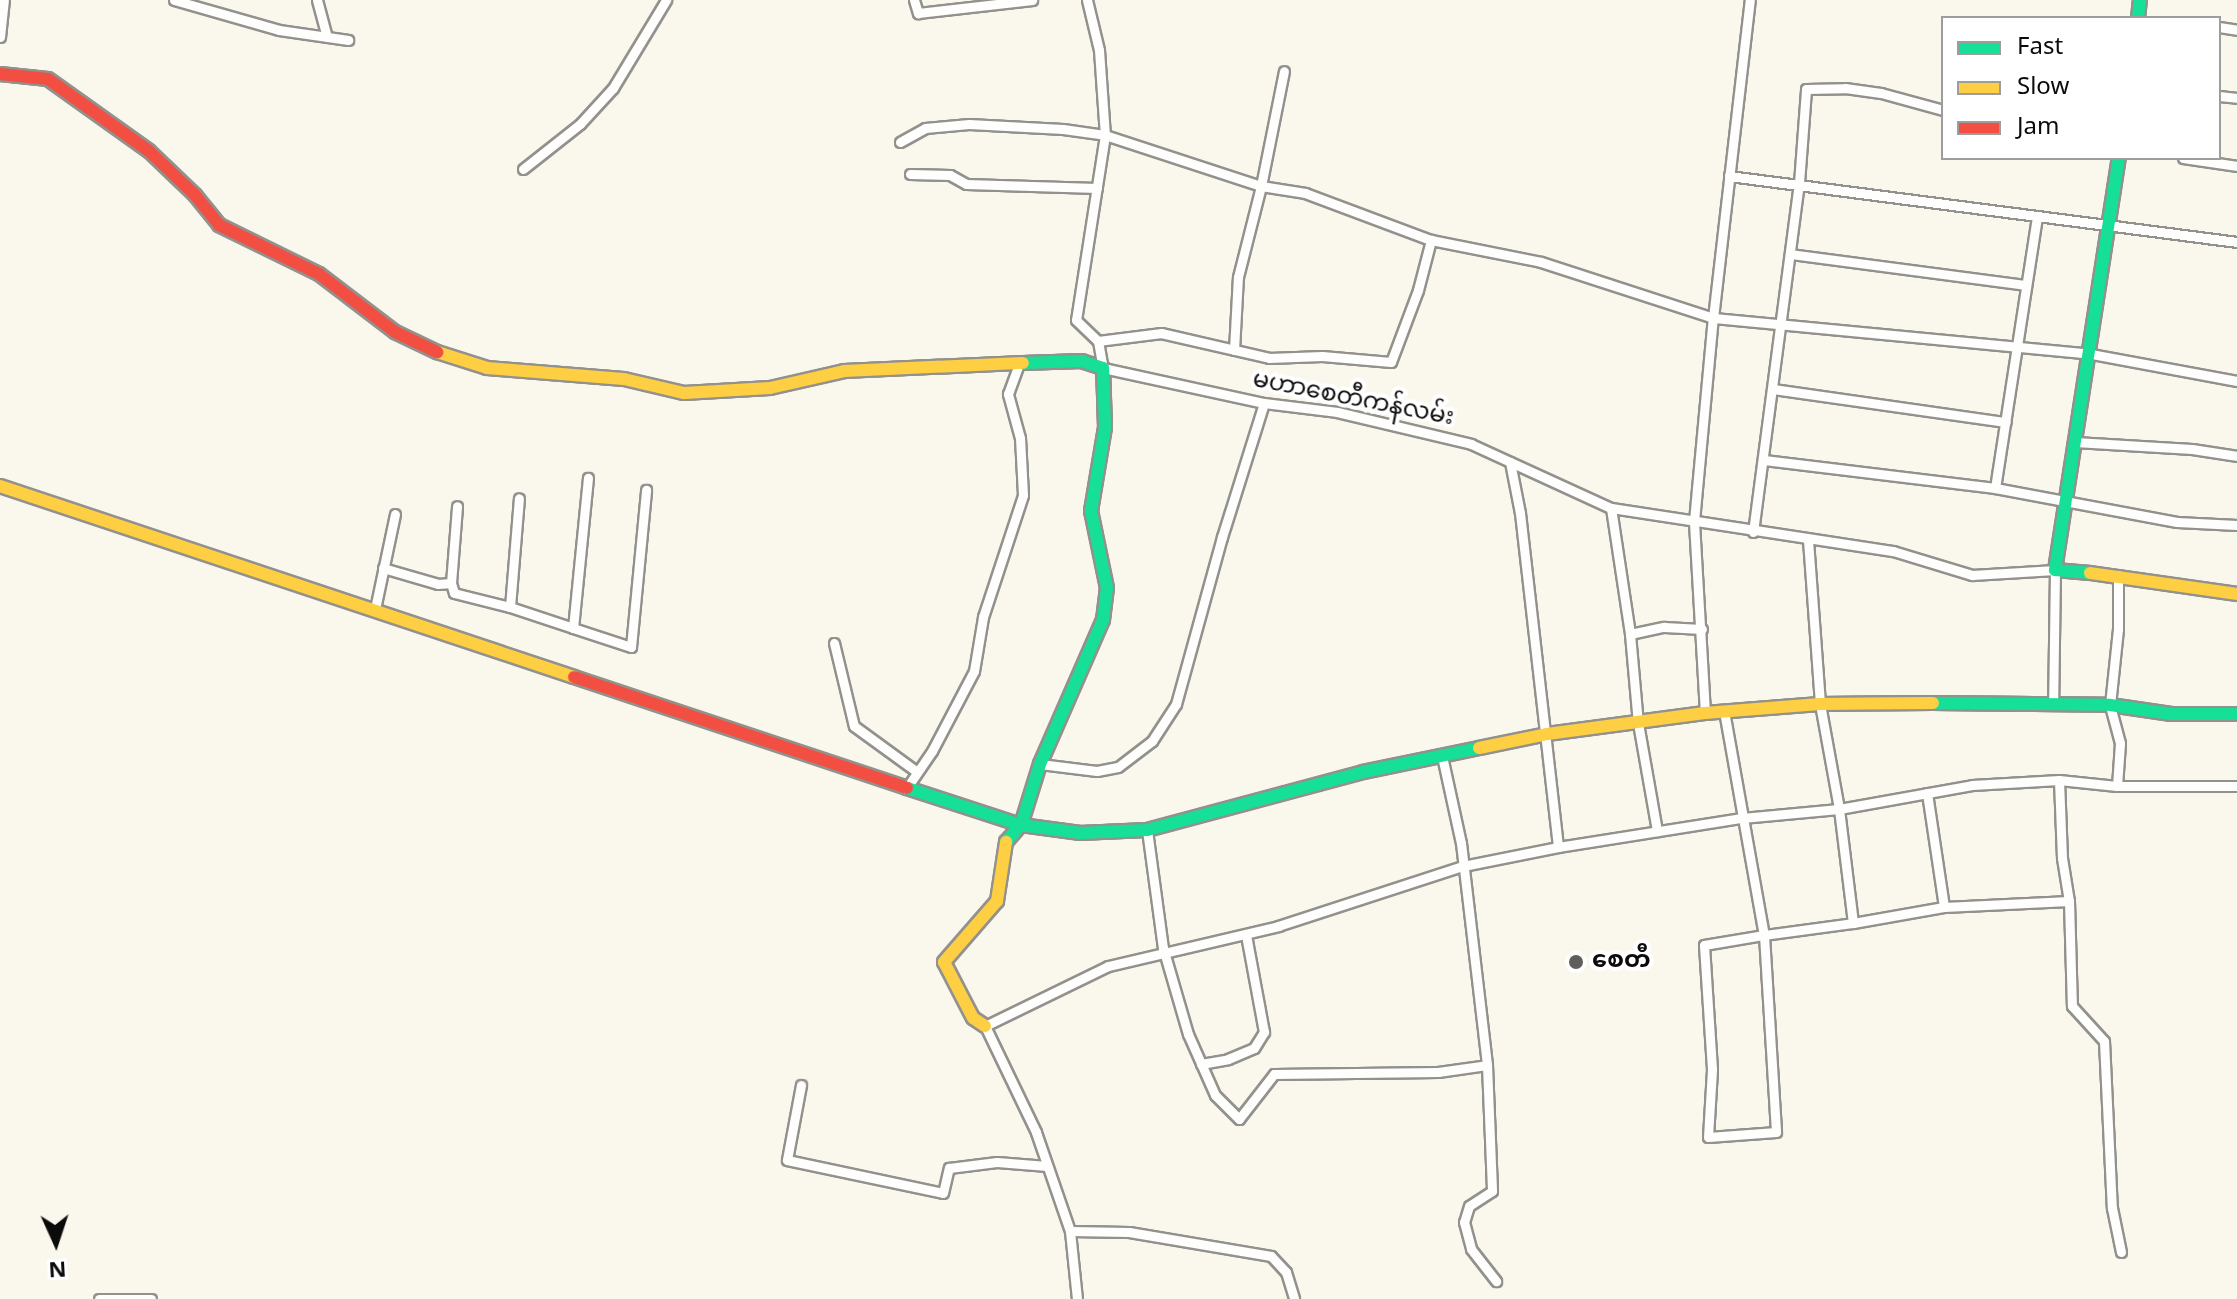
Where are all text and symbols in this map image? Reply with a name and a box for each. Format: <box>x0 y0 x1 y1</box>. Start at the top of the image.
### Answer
legend <box>1941 16 2221 160</box>
text: Fast <box>2017 22 2063 75</box>
text: Slow <box>2017 62 2069 115</box>
text: Jam <box>2017 102 2059 155</box>
street label: မဟာစေတီကန်လမ်း <box>1250 366 1456 434</box>
place label: စေတီ <box>1592 948 1651 976</box>
marker: စေတီ <box>1567 953 1585 971</box>
north arrow <box>16 1203 96 1283</box>
text: N <box>47 1243 67 1291</box>

